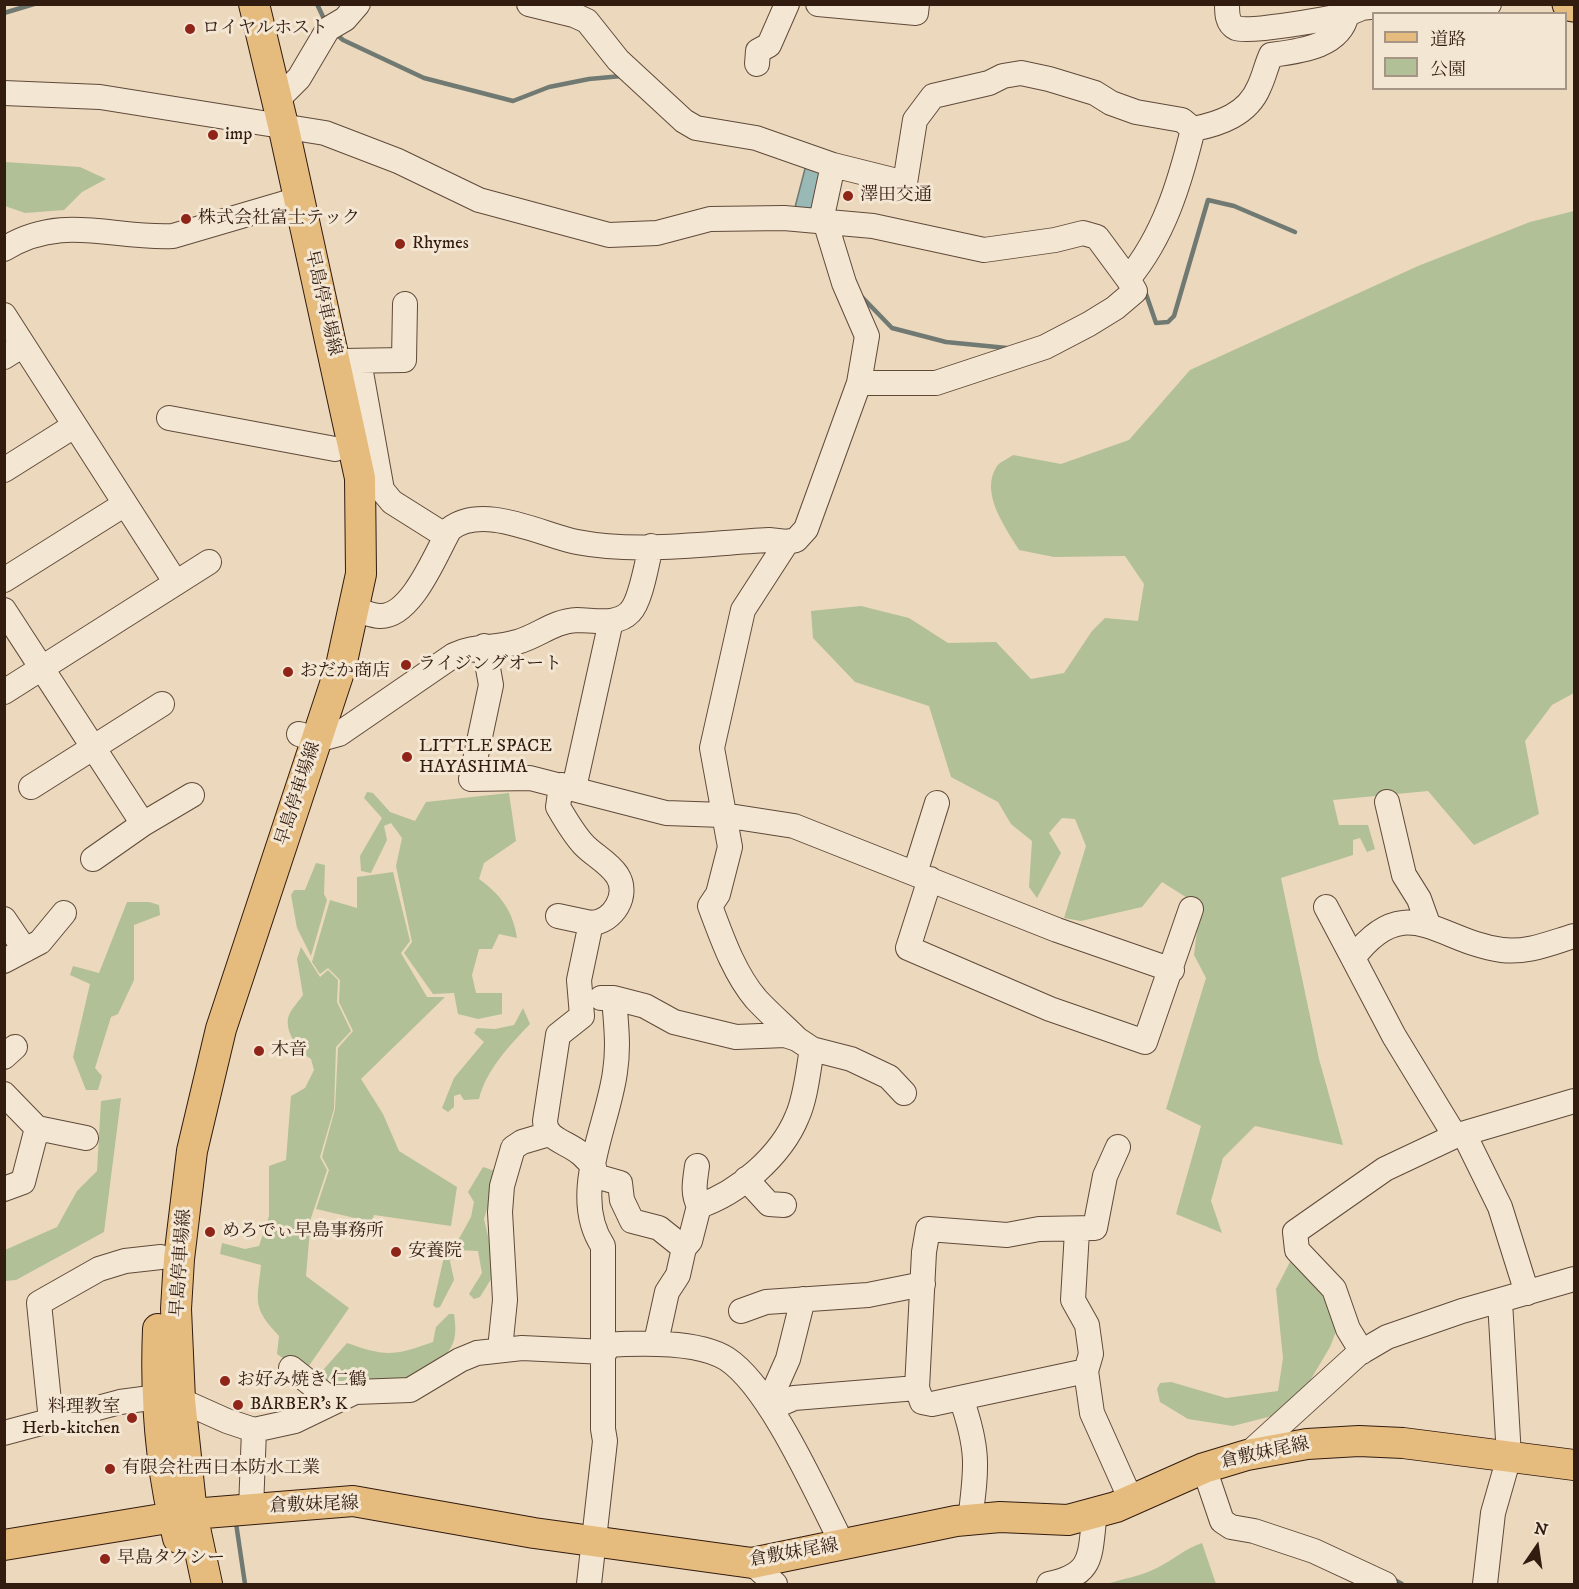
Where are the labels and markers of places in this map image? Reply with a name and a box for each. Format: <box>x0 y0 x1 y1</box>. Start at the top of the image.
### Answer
place label: ロイヤルホスト <box>202 18 328 40</box>
marker: ロイヤルホスト <box>183 22 197 36</box>
place label: imp <box>225 124 252 146</box>
marker: imp <box>206 128 220 142</box>
place label: 澤田交通 <box>860 185 932 207</box>
marker: 澤田交通 <box>841 189 855 203</box>
place label: 株式会社富士テック <box>198 208 360 230</box>
marker: 株式会社富士テック <box>179 212 193 226</box>
place label: Rhymes <box>412 233 469 255</box>
marker: Rhymes <box>393 237 407 251</box>
place label: ライジングオート <box>418 654 562 676</box>
marker: ライジングオート <box>399 658 413 672</box>
place label: おだか商店 <box>300 661 390 683</box>
marker: おだか商店 <box>281 665 295 679</box>
place label: LITTLE SPACE HAYASHIMA <box>419 736 552 778</box>
marker: LITTLE SPACE HAYASHIMA <box>400 750 414 764</box>
place label: 木音 <box>271 1040 307 1062</box>
marker: 木音 <box>252 1044 266 1058</box>
place label: めろでぃ早島事務所 <box>222 1221 384 1243</box>
marker: めろでぃ早島事務所 <box>203 1225 217 1239</box>
place label: 安養院 <box>408 1241 462 1263</box>
marker: 安養院 <box>389 1245 403 1259</box>
place label: お好み焼き 仁鶴 <box>237 1370 367 1392</box>
marker: お好み焼き 仁鶴 <box>218 1374 232 1388</box>
place label: BARBER's K <box>250 1394 348 1416</box>
place label: 料理教室 Herb-kitchen <box>22 1397 120 1440</box>
marker: BARBER's K <box>231 1398 245 1412</box>
marker: 料理教室 Herb-kitchen <box>125 1411 139 1425</box>
place label: 有限会社西日本防水工業 <box>122 1458 320 1480</box>
marker: 有限会社西日本防水工業 <box>103 1462 117 1476</box>
place label: 早島タクシー <box>117 1548 225 1570</box>
marker: 早島タクシー <box>98 1552 112 1566</box>

